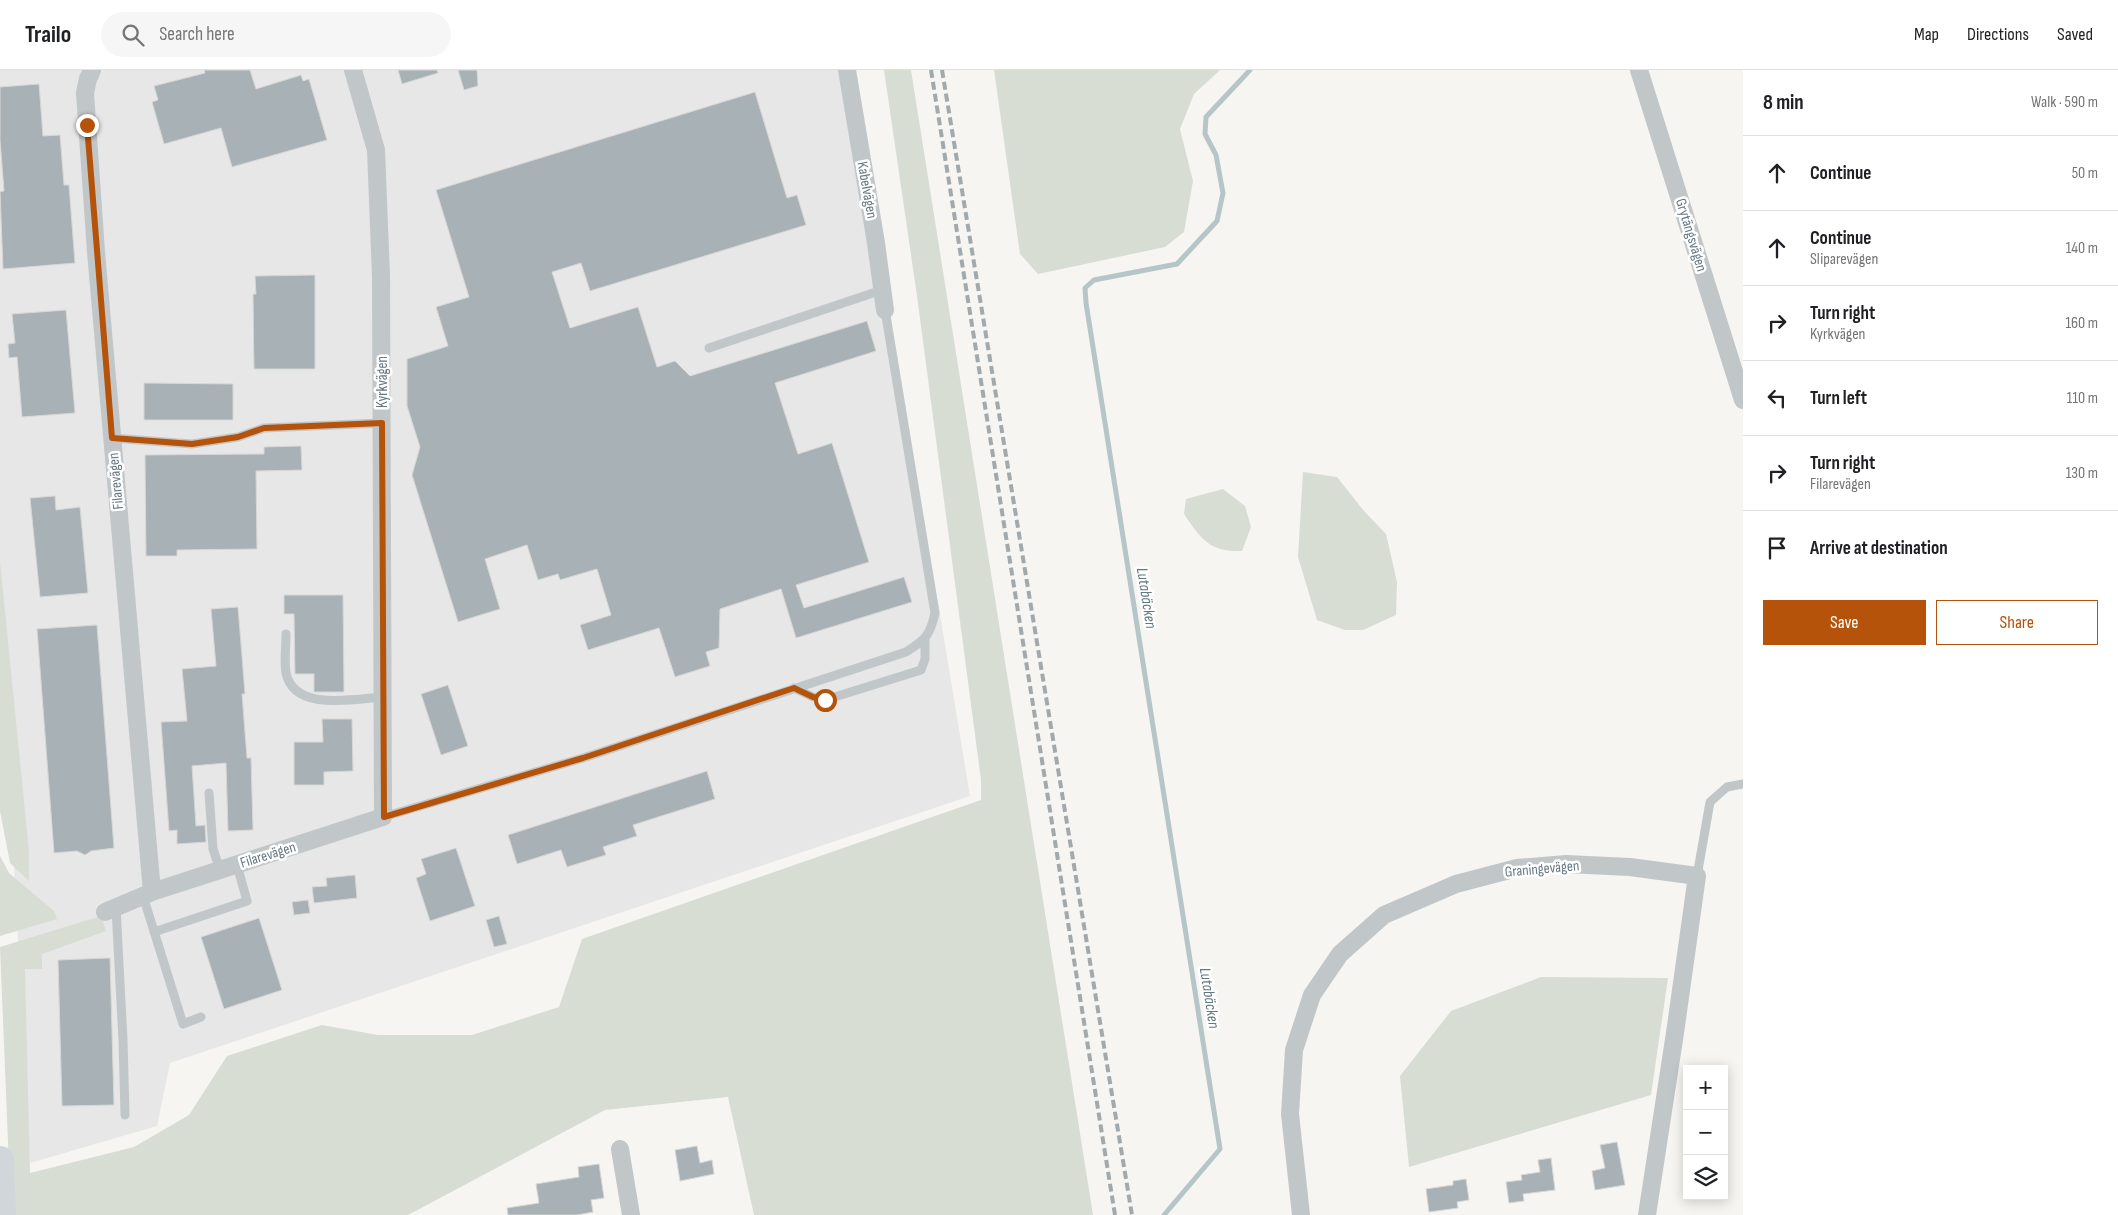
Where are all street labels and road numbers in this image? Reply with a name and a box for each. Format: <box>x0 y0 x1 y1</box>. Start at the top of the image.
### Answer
street label: Kabelvägen <box>853 160 881 220</box>
street label: Grytängsvägen <box>1671 196 1711 274</box>
street label: Kyrkvägen <box>373 356 392 408</box>
street label: Filarevägen <box>104 452 128 510</box>
street label: Filarevägen <box>238 838 298 872</box>
street label: Graningevägen <box>1504 856 1580 882</box>

